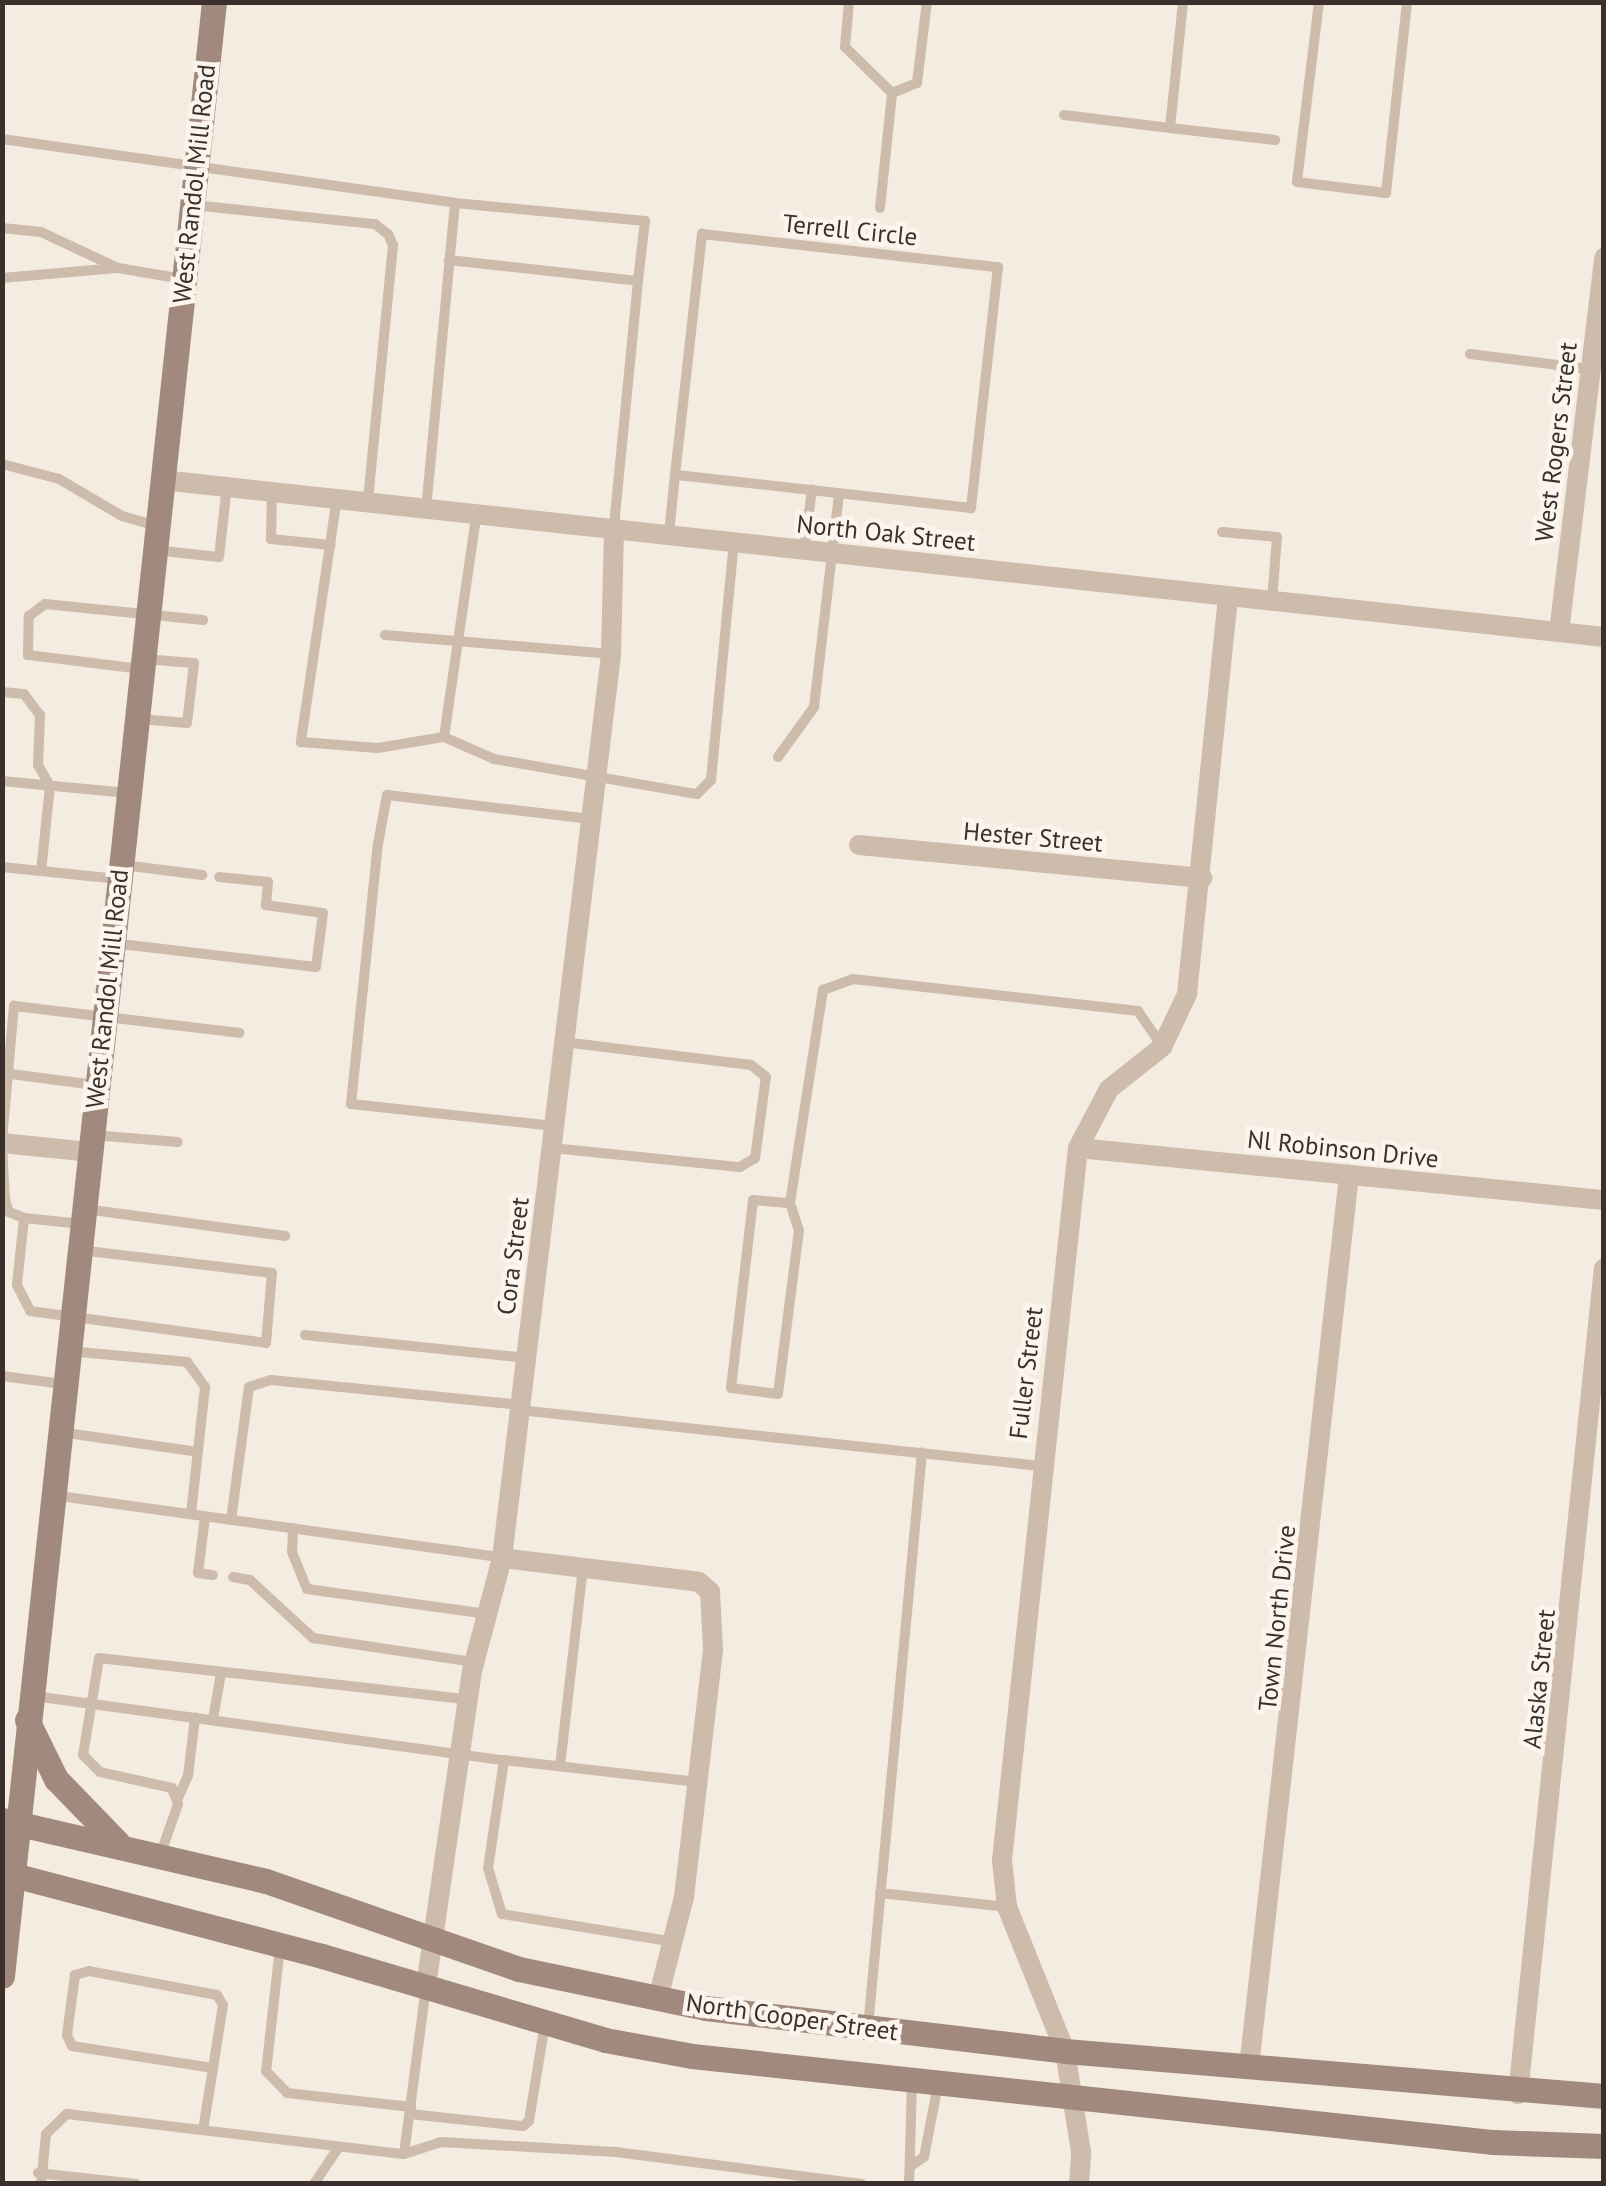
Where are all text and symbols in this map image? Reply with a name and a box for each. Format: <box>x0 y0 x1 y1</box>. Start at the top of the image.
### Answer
street label: West Randol Mill Road <box>167 63 221 305</box>
street label: Terrell Circle <box>781 208 919 252</box>
street label: West Rogers Street <box>1529 341 1583 543</box>
street label: North Oak Street <box>795 509 977 557</box>
street label: Hester Street <box>962 816 1104 858</box>
street label: West Randol Mill Road <box>80 868 134 1110</box>
street label: Nl Robinson Drive <box>1246 1124 1440 1174</box>
street label: Cora Street <box>491 1196 535 1316</box>
street label: Fuller Street <box>1003 1305 1049 1441</box>
street label: Town North Drive <box>1252 1524 1302 1712</box>
street label: Alaska Street <box>1517 1608 1561 1750</box>
street label: North Cooper Street <box>684 1987 900 2047</box>

